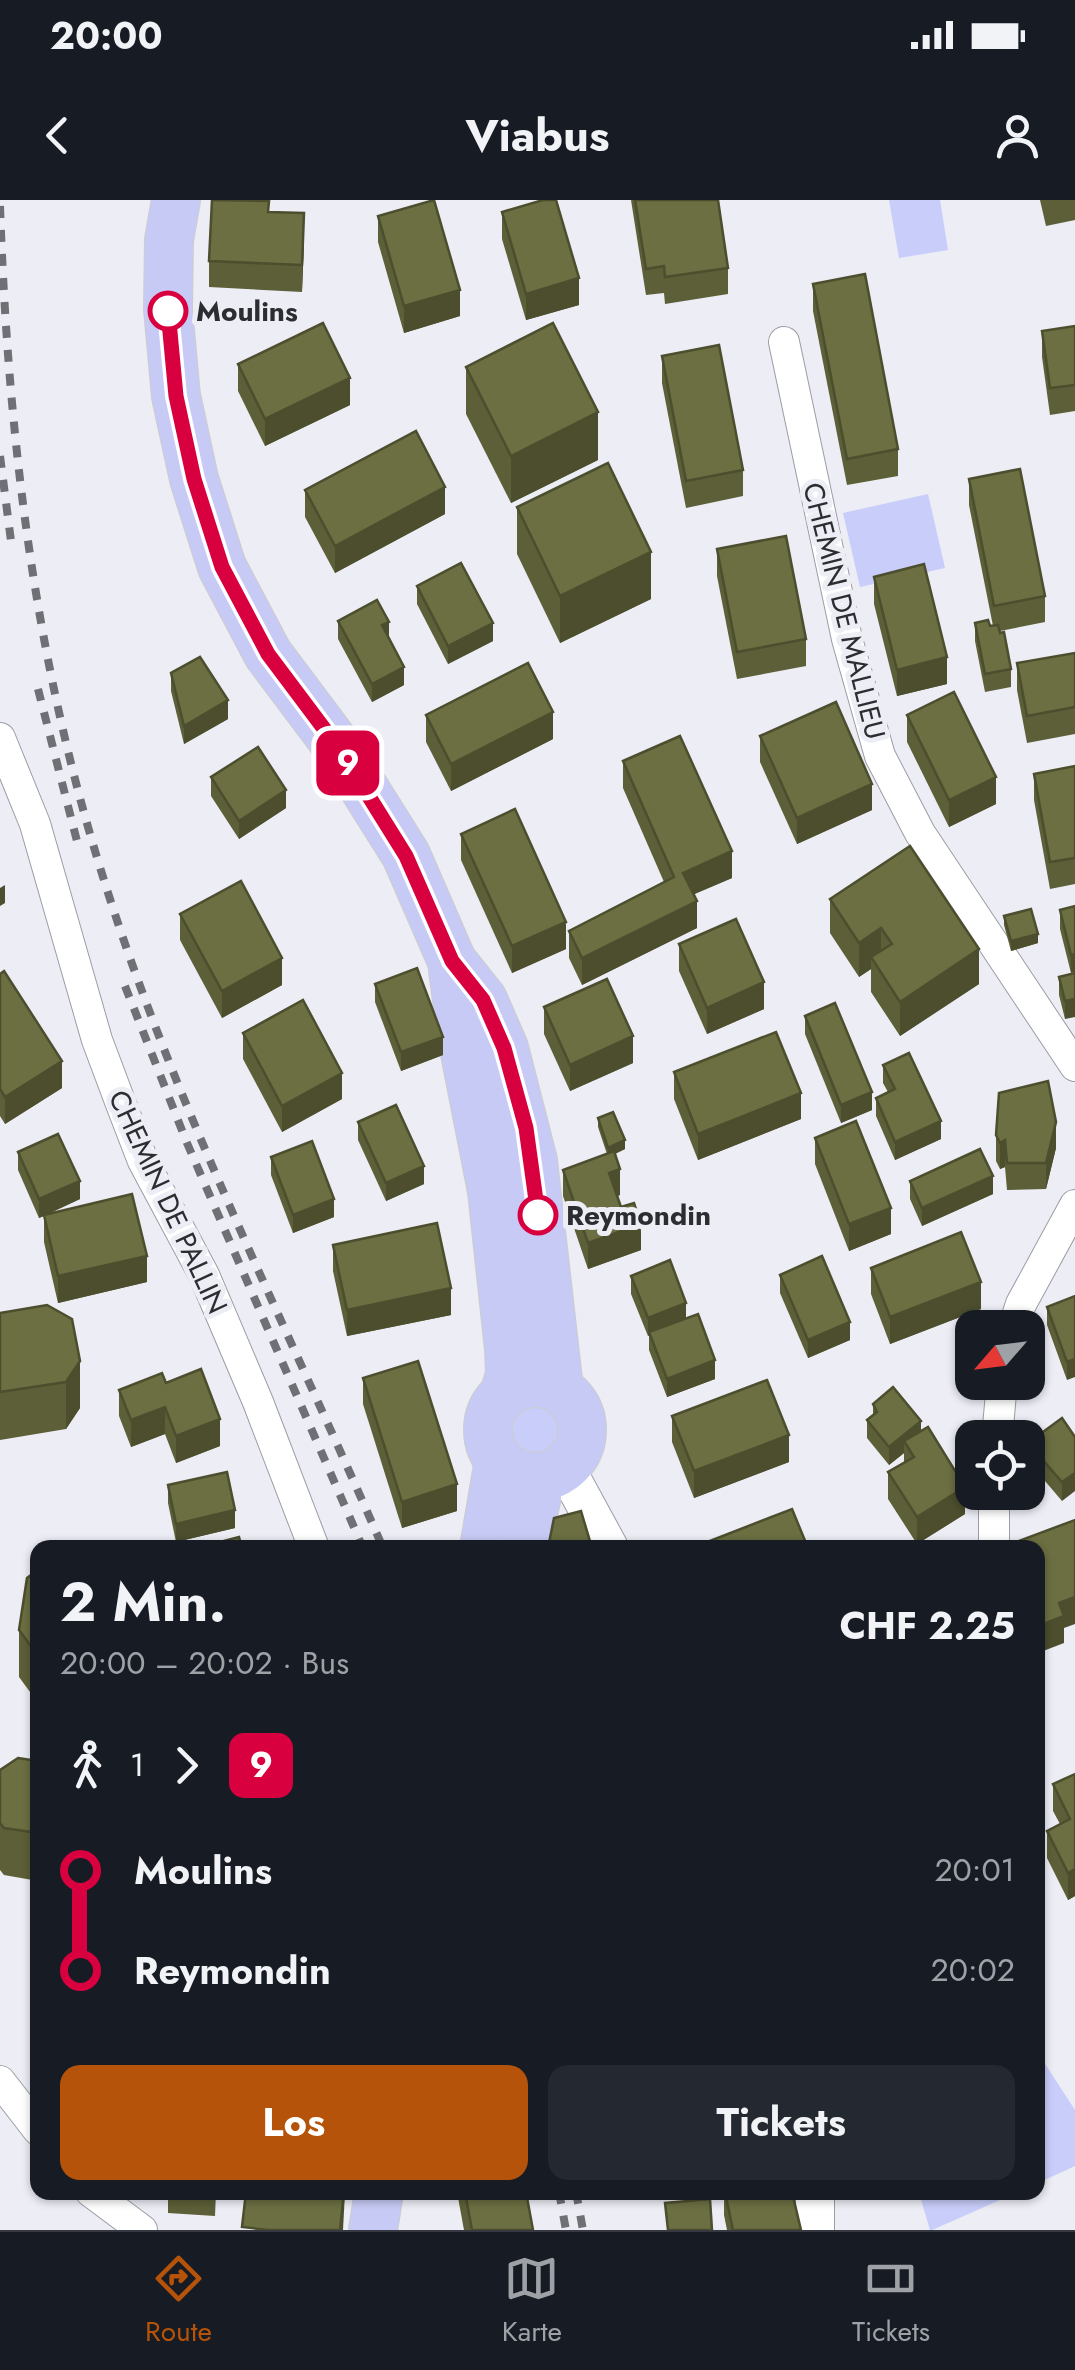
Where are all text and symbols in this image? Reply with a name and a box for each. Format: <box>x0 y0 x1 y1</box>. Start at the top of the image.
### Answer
text: 20:00 <box>50 8 163 63</box>
text: Viabus <box>466 103 609 168</box>
icon: back <box>30 108 85 163</box>
icon: person <box>990 108 1045 163</box>
place label: Moulins <box>196 291 298 332</box>
marker: Moulins <box>149 292 187 330</box>
street label: CHEMIN DE MALLIEU <box>792 478 896 744</box>
line badge: 9 <box>316 730 380 796</box>
text: 9 <box>336 738 360 788</box>
street label: CHEMIN DE PALLIN <box>98 1083 238 1321</box>
place label: Reymondin <box>566 1195 711 1236</box>
marker: Reymondin <box>519 1196 557 1234</box>
north arrow <box>955 1310 1045 1400</box>
map controls <box>955 1310 1045 1510</box>
button: locate <box>955 1420 1045 1510</box>
text: 2 Min. <box>60 1562 226 1642</box>
text: CHF 2.25 <box>839 1598 1015 1653</box>
text: 20:00 – 20:02 · Bus <box>60 1640 349 1686</box>
icon: walk <box>60 1738 115 1793</box>
icon: forward <box>159 1738 214 1793</box>
text: 9 <box>249 1740 273 1790</box>
text: 1 <box>130 1742 144 1788</box>
text: Moulins <box>134 1843 272 1898</box>
text: 20:01 <box>934 1847 1015 1893</box>
text: Reymondin <box>134 1943 331 1998</box>
text: 20:02 <box>931 1947 1015 1993</box>
button: Los <box>60 2065 528 2180</box>
button: Tickets <box>548 2065 1015 2180</box>
tab: Route <box>145 2251 212 2352</box>
tab: Karte <box>502 2251 562 2352</box>
tab: Tickets <box>852 2251 930 2352</box>

